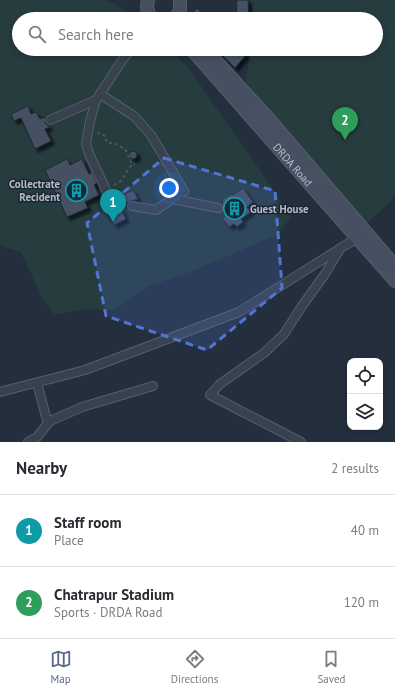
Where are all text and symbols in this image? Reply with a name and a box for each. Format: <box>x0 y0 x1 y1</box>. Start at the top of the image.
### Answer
search box <box>12 12 383 56</box>
icon: search <box>26 23 48 45</box>
text: Search here <box>58 25 134 44</box>
pin: 2 <box>332 107 358 140</box>
street label: DRDA Road <box>270 140 315 189</box>
place label: Collectrate Recident <box>9 177 60 204</box>
building icon: Collectrate Recident <box>63 177 89 203</box>
your location <box>159 178 179 198</box>
pin: 1 <box>100 189 126 222</box>
building icon: Guest House <box>222 196 248 222</box>
place label: Guest House <box>250 202 309 216</box>
map controls <box>347 358 383 430</box>
button: locate <box>347 358 383 394</box>
button: layers <box>347 394 383 430</box>
text: Nearby <box>16 457 67 479</box>
text: 2 results <box>331 460 379 477</box>
text: Staff room <box>54 513 122 532</box>
text: 1 <box>25 522 33 539</box>
text: 40 m <box>351 522 379 539</box>
text: Place <box>54 532 84 549</box>
text: Chatrapur Stadium <box>54 585 174 604</box>
text: 2 <box>25 594 33 611</box>
text: 120 m <box>344 594 379 611</box>
text: Sports · DRDA Road <box>54 604 163 621</box>
tab: Map <box>50 648 72 686</box>
tab: Directions <box>171 648 218 686</box>
tab: Saved <box>317 648 345 686</box>

